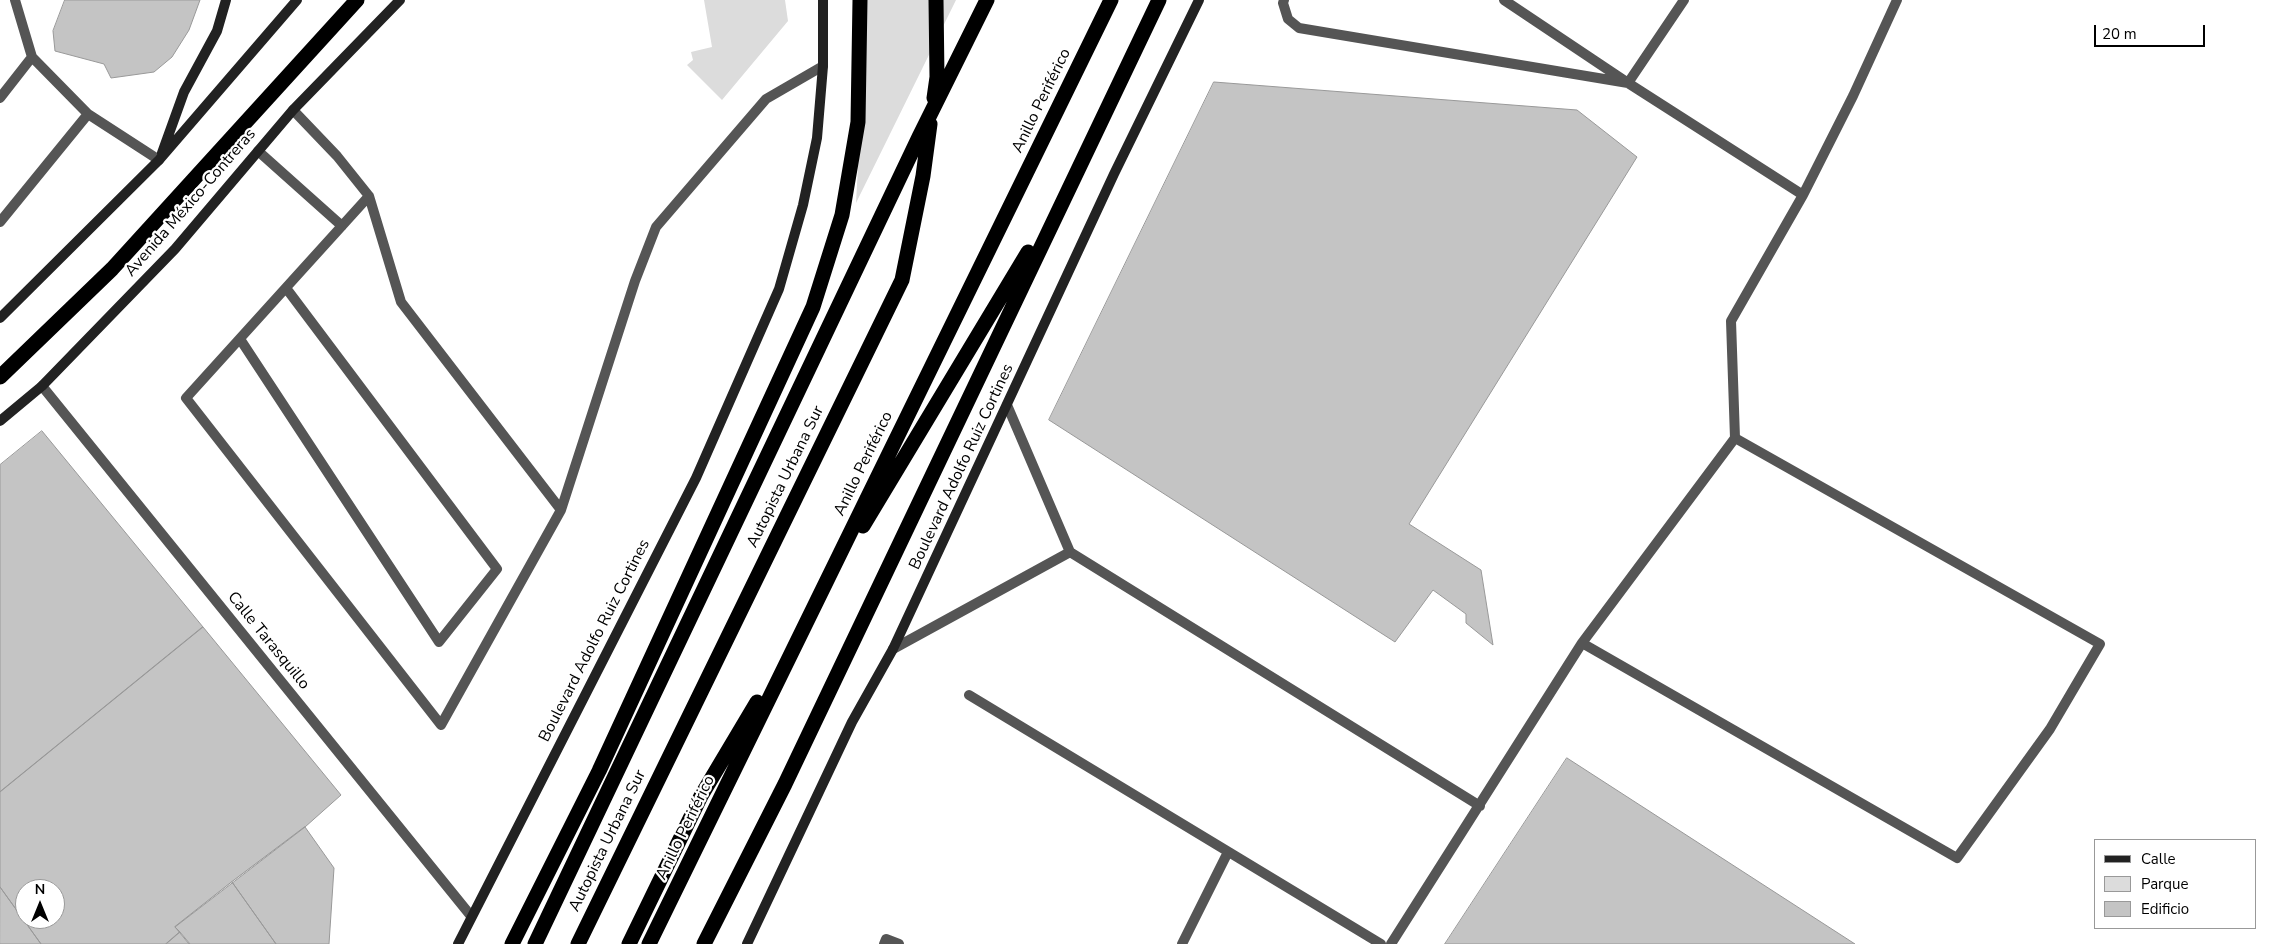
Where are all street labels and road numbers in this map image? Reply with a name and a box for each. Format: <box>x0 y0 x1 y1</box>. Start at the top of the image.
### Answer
street label: Anillo Periférico <box>1008 46 1076 156</box>
street label: Avenida México-Contreras <box>122 125 260 281</box>
street label: Boulevard Adolfo Ruiz Cortines <box>906 361 1018 573</box>
street label: Autopista Urbana Sur <box>743 403 829 551</box>
street label: Anillo Periférico <box>830 409 898 519</box>
street label: Boulevard Adolfo Ruiz Cortines <box>535 537 655 745</box>
street label: Calle Tarasquillo <box>223 588 313 694</box>
street label: Autopista Urbana Sur <box>565 767 651 915</box>
street label: Anillo Periférico <box>652 773 720 883</box>

